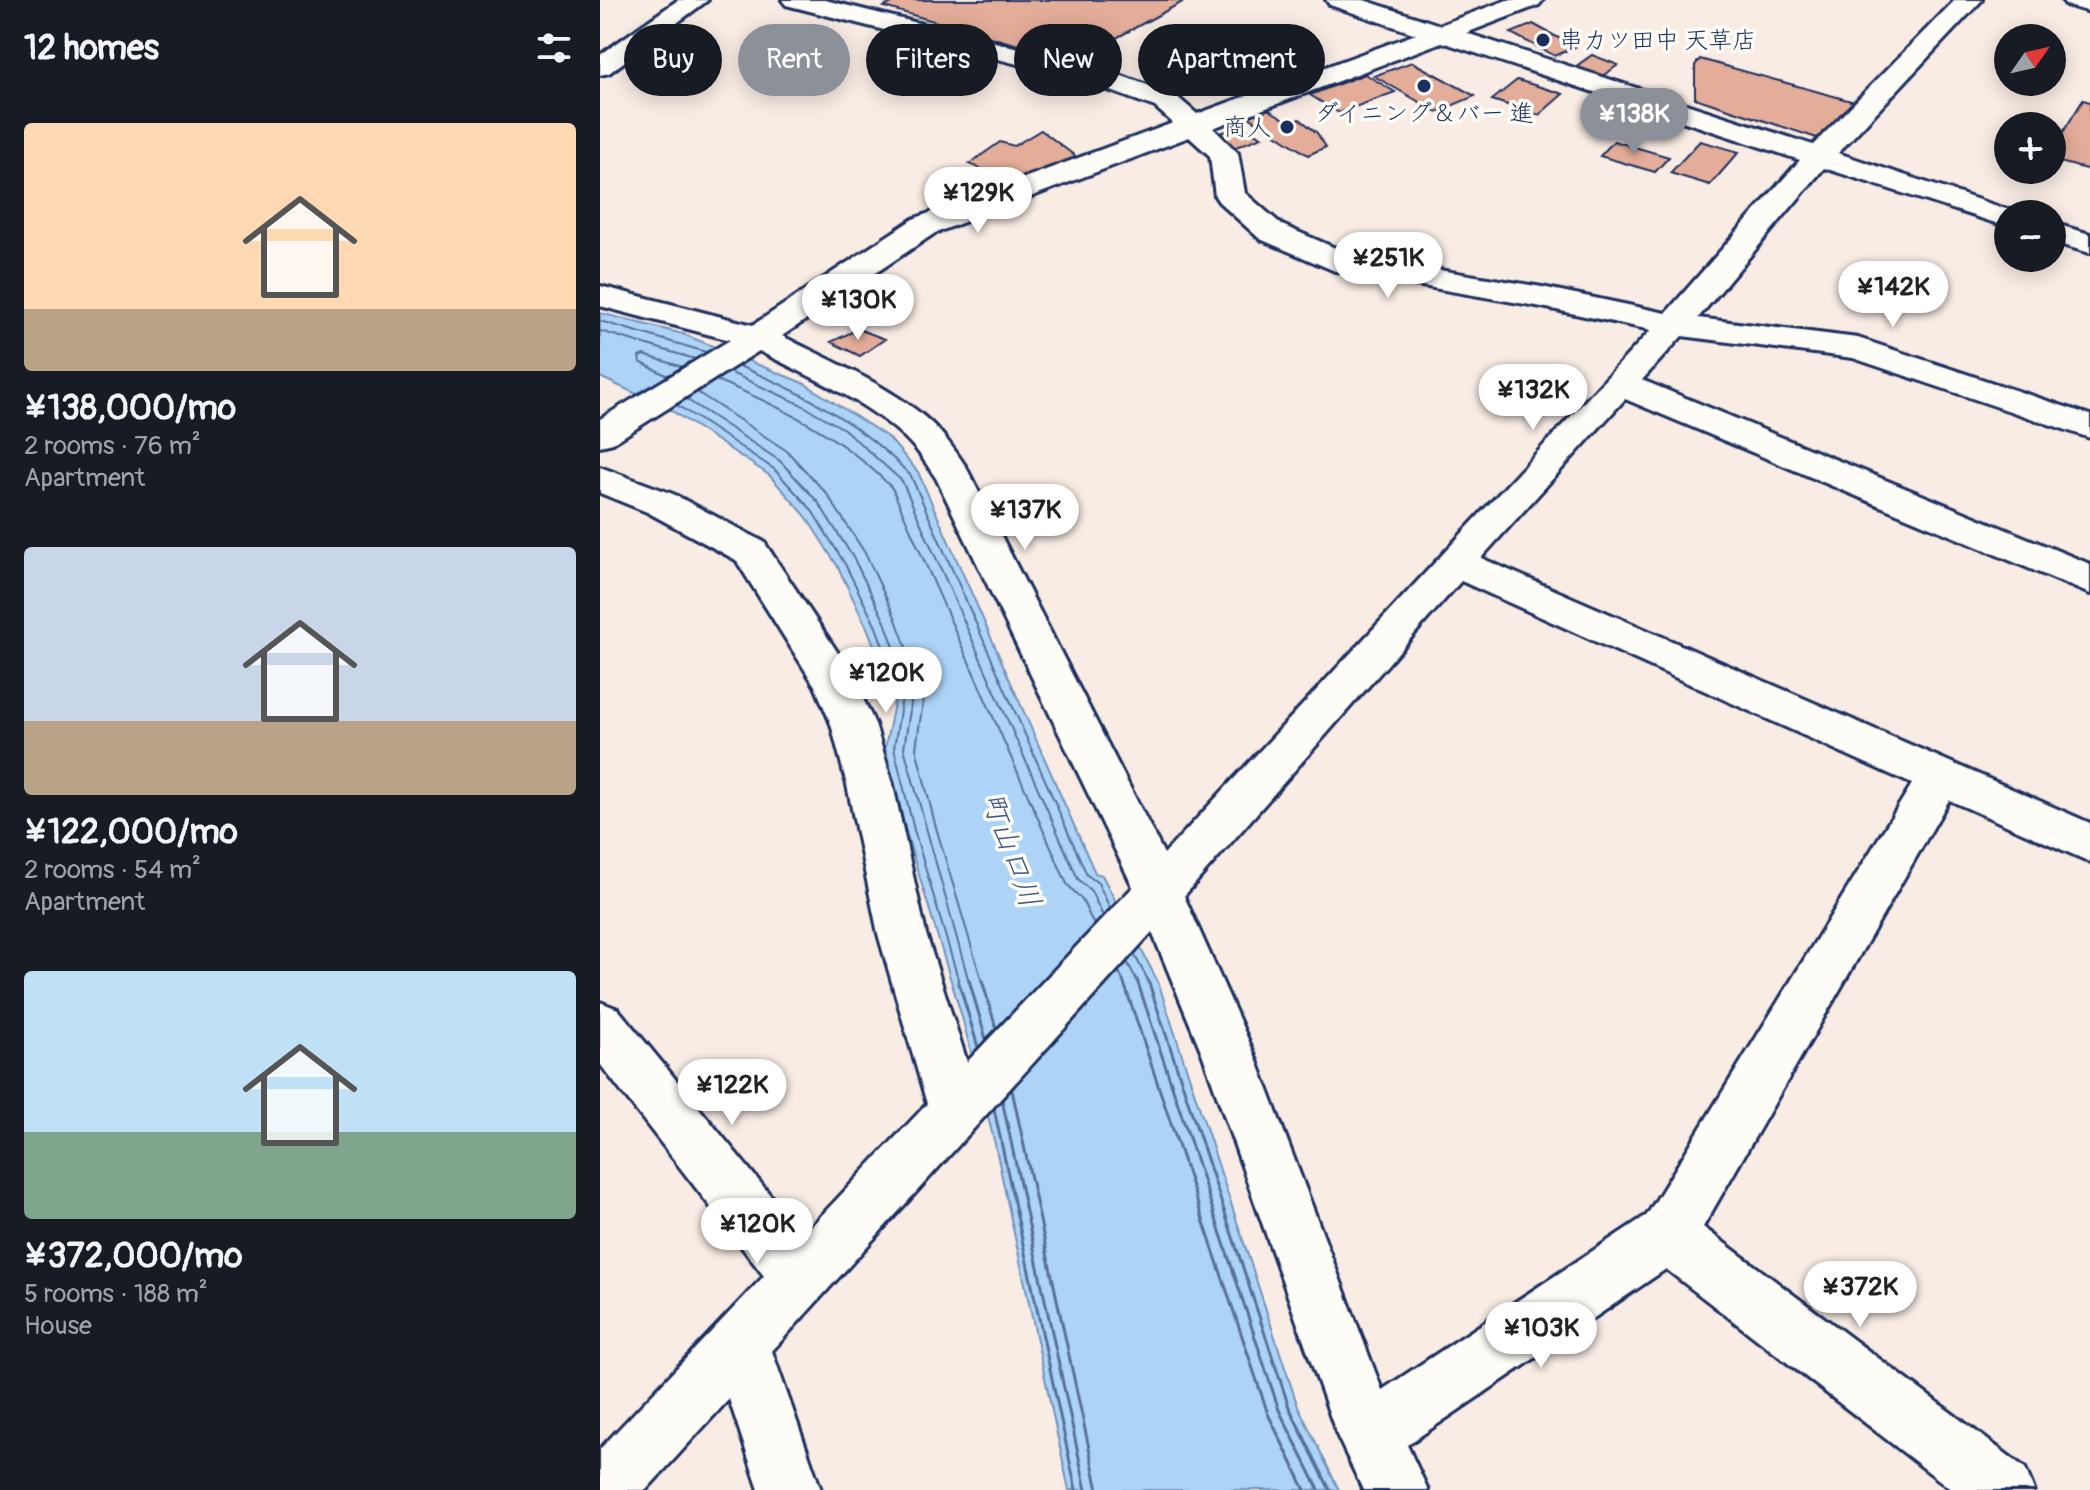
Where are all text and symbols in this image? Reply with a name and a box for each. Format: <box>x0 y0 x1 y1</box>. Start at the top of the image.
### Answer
chip: Buy <box>624 24 722 96</box>
chip: Rent <box>738 24 850 96</box>
chip: Filters <box>866 24 998 96</box>
chip: New <box>1014 24 1122 96</box>
chip: Apartment <box>1138 24 1325 96</box>
north arrow <box>1994 24 2066 96</box>
map controls <box>1994 24 2066 272</box>
icon: filters <box>532 26 576 70</box>
place label: 串カツ田中 天草店 <box>1559 26 1756 55</box>
text: 12 homes <box>24 27 159 70</box>
marker: 串カツ田中 天草店 <box>1534 31 1552 49</box>
marker: ダイニング＆バー 進 <box>1415 77 1433 95</box>
pin: ¥138K <box>1578 88 1690 156</box>
text: ¥138K <box>1598 98 1670 130</box>
place label: ダイニング＆バー 進 <box>1315 99 1533 128</box>
button: + <box>1994 112 2066 184</box>
place label: 商人 <box>1223 113 1271 142</box>
marker: 商人 <box>1278 118 1296 136</box>
pin: ¥129K <box>922 167 1034 235</box>
icon: home <box>228 175 372 319</box>
text: ¥129K <box>942 177 1014 209</box>
button: − <box>1994 200 2066 272</box>
pin: ¥251K <box>1332 232 1444 300</box>
text: ¥251K <box>1352 242 1424 274</box>
pin: ¥142K <box>1837 261 1949 329</box>
text: ¥142K <box>1856 271 1930 303</box>
pin: ¥130K <box>802 274 914 342</box>
text: ¥130K <box>820 284 896 316</box>
pin: ¥132K <box>1477 364 1589 432</box>
text: ¥132K <box>1497 374 1569 406</box>
text: ¥138,000/mo <box>24 387 236 430</box>
text: 2 rooms · 76 m² <box>24 430 201 462</box>
text: Apartment <box>24 462 145 494</box>
pin: ¥137K <box>969 484 1081 552</box>
text: ¥137K <box>989 494 1061 526</box>
icon: home <box>228 599 372 743</box>
pin: ¥120K <box>830 647 942 715</box>
text: ¥120K <box>848 657 924 689</box>
water label: 町山口川 <box>973 787 1049 913</box>
text: ¥122,000/mo <box>24 811 238 854</box>
text: 2 rooms · 54 m² <box>24 854 201 886</box>
text: Apartment <box>24 886 145 918</box>
icon: home <box>228 1023 372 1167</box>
pin: ¥122K <box>676 1059 788 1127</box>
text: ¥122K <box>696 1069 768 1101</box>
pin: ¥120K <box>701 1198 813 1266</box>
text: ¥120K <box>719 1208 795 1240</box>
text: ¥372,000/mo <box>24 1235 243 1278</box>
pin: ¥372K <box>1804 1261 1916 1329</box>
text: ¥372K <box>1822 1271 1898 1303</box>
text: 5 rooms · 188 m² <box>24 1278 208 1310</box>
pin: ¥103K <box>1485 1302 1597 1370</box>
text: House <box>24 1310 92 1342</box>
text: ¥103K <box>1503 1312 1579 1344</box>

